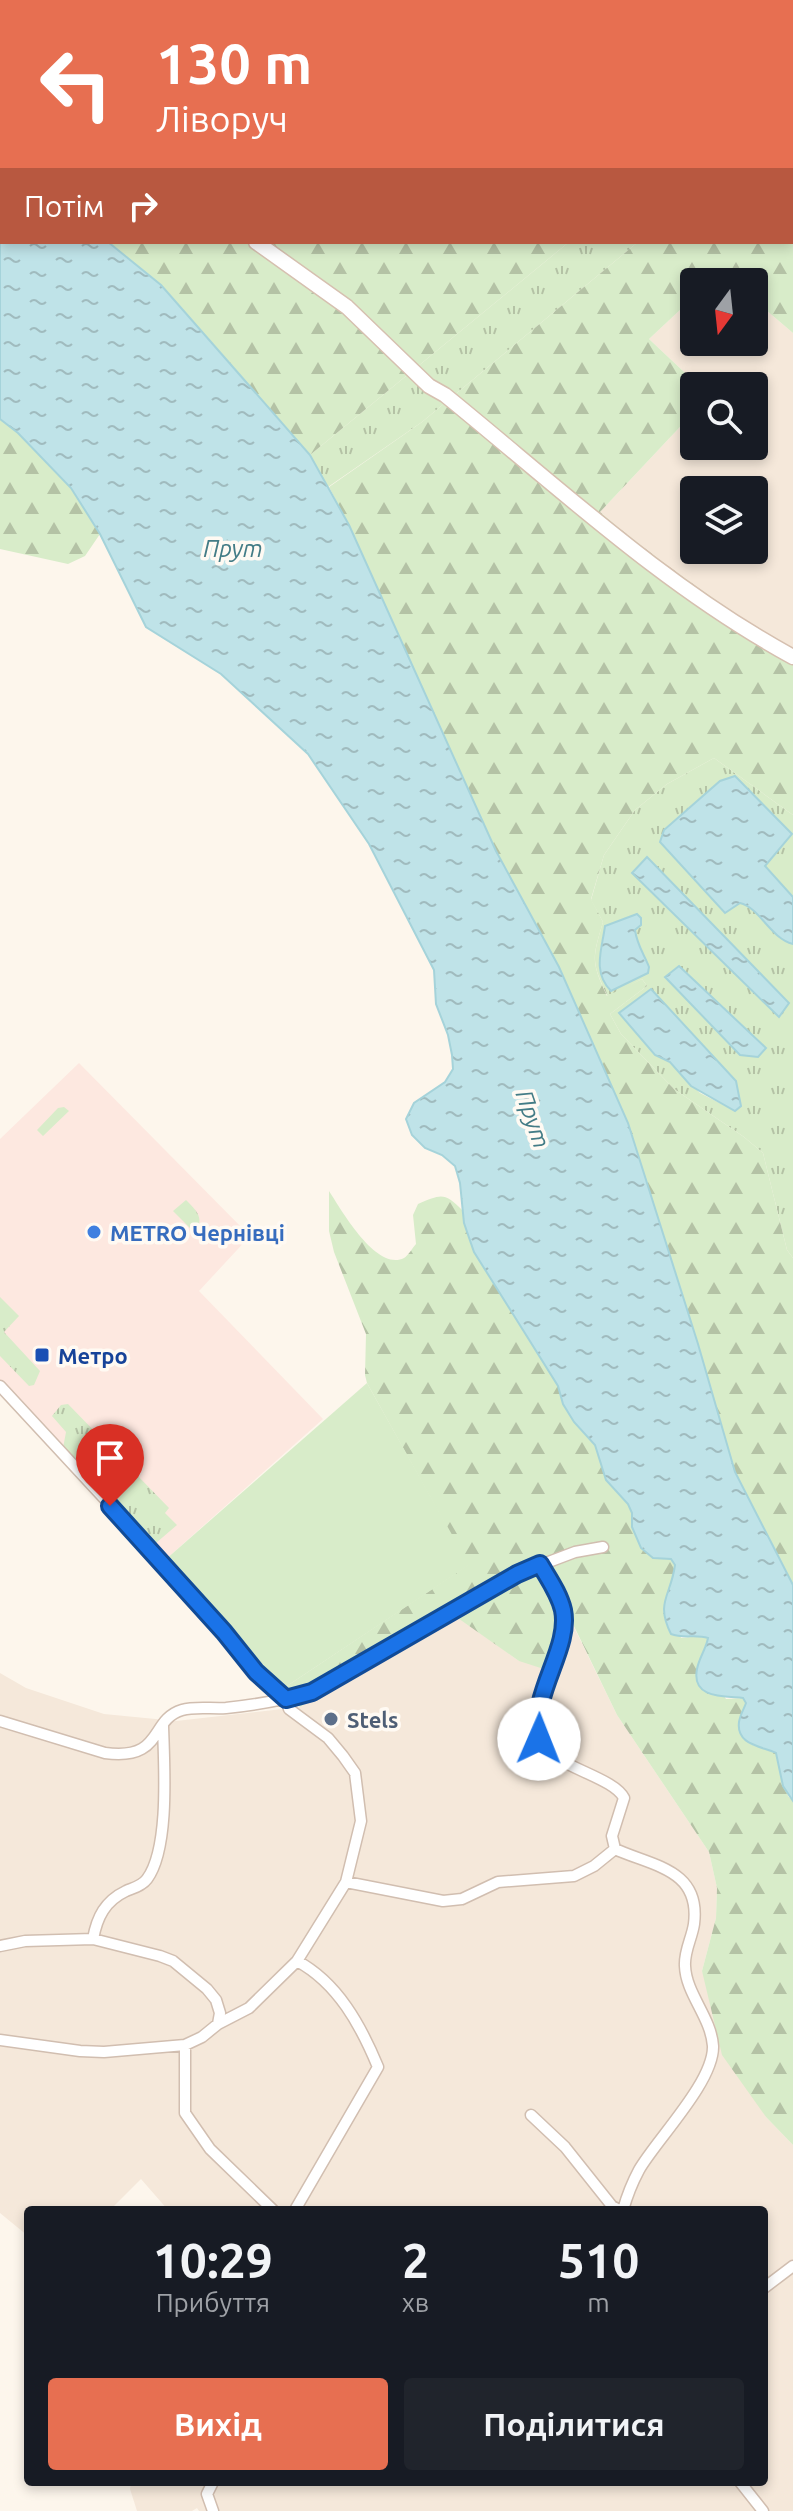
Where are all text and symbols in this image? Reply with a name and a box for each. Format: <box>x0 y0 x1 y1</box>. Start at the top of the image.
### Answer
icon: left <box>24 32 128 136</box>
text: 130 m <box>156 32 312 95</box>
text: Ліворуч <box>156 98 288 139</box>
icon: right <box>121 184 165 228</box>
text: Потім <box>24 189 105 223</box>
north arrow <box>680 268 768 356</box>
map controls <box>680 268 768 564</box>
button: search <box>680 372 768 460</box>
button: layers <box>680 476 768 564</box>
water label: Прут <box>203 535 263 562</box>
water label: Прут <box>511 1086 555 1152</box>
place label: METRO Чернівці <box>110 1220 285 1245</box>
marker: METRO Чернівці <box>85 1223 103 1241</box>
place label: Метро <box>58 1343 128 1368</box>
marker: Метро <box>33 1346 51 1364</box>
pin <box>76 1424 144 1506</box>
icon: arrive <box>88 1436 132 1480</box>
position arrow <box>497 1697 581 1781</box>
place label: Stels <box>347 1707 398 1732</box>
marker: Stels <box>322 1710 340 1728</box>
text: 10:29 <box>153 2233 273 2287</box>
text: 2 <box>402 2233 429 2287</box>
text: 510 <box>558 2233 639 2287</box>
text: Прибуття <box>156 2288 270 2317</box>
text: хв <box>402 2288 429 2317</box>
text: m <box>587 2288 610 2317</box>
button: Вихід <box>48 2378 388 2470</box>
button: Поділитися <box>404 2378 744 2470</box>

